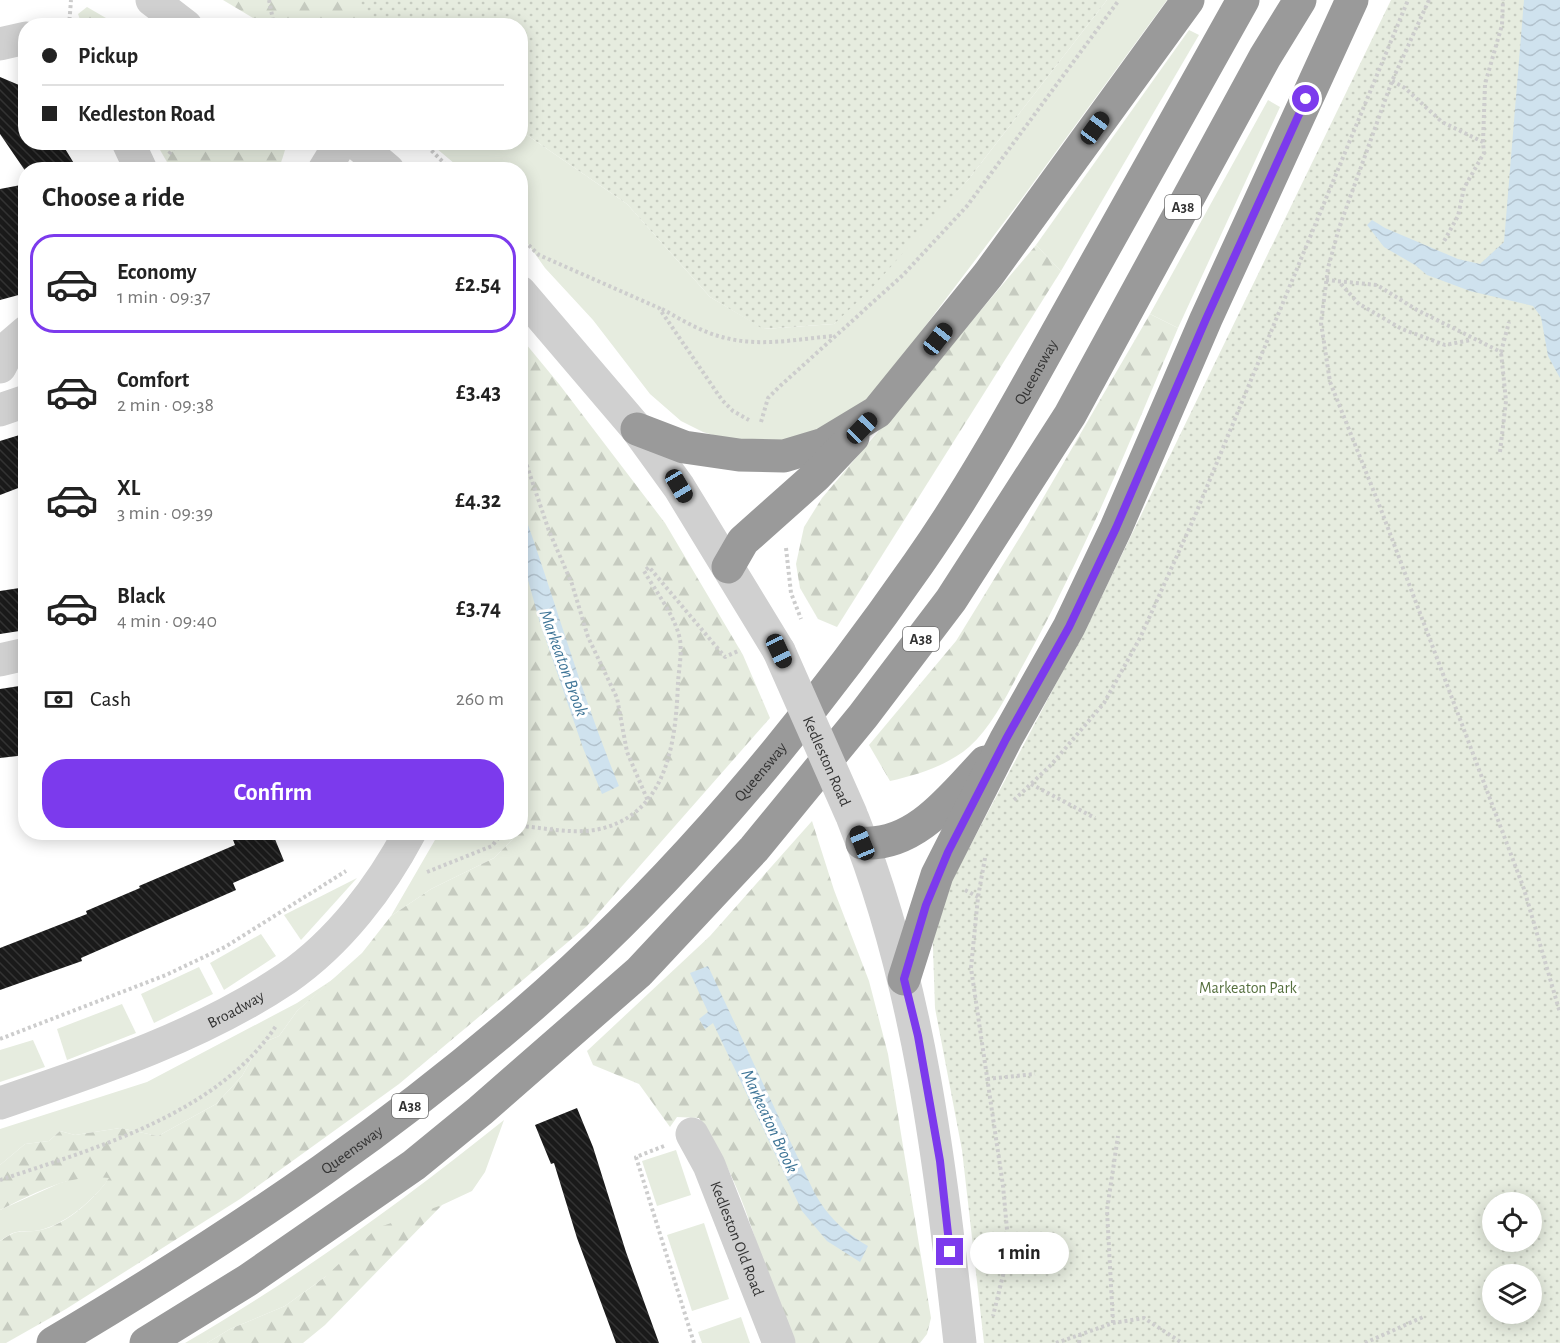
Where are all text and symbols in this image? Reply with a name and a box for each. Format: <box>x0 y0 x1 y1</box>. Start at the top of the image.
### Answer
text: Pickup <box>78 45 138 67</box>
route start <box>1292 85 1319 112</box>
text: Kedleston Road <box>78 103 215 125</box>
car <box>1077 108 1113 148</box>
text: Choose a ride <box>42 184 185 211</box>
road number: A38 <box>1165 195 1201 219</box>
icon: car <box>45 257 99 311</box>
text: Economy <box>117 261 197 283</box>
text: £2.54 <box>455 273 501 295</box>
text: 1 min · 09:37 <box>117 287 211 307</box>
car <box>920 319 956 359</box>
street label: Queensway <box>1012 337 1062 408</box>
icon: car <box>45 365 99 419</box>
text: Comfort <box>117 369 189 391</box>
text: £3.43 <box>456 381 501 403</box>
text: 2 min · 09:38 <box>117 395 214 415</box>
car <box>843 409 881 447</box>
car <box>662 466 696 506</box>
icon: car <box>45 473 99 527</box>
text: XL <box>117 477 140 499</box>
text: £4.32 <box>455 489 501 511</box>
text: 3 min · 09:39 <box>117 503 213 523</box>
icon: car <box>45 581 99 635</box>
text: Black <box>117 585 165 607</box>
text: £3.74 <box>456 597 501 619</box>
water label: Markeaton Brook <box>535 608 591 719</box>
text: 4 min · 09:40 <box>117 611 217 631</box>
road number: A38 <box>903 627 939 651</box>
car <box>763 631 795 671</box>
icon: cash <box>42 683 75 716</box>
text: Cash <box>90 688 131 710</box>
text: 260 m <box>456 689 504 709</box>
street label: Kedleston Road <box>800 714 853 809</box>
street label: Queensway <box>731 739 791 805</box>
button: Confirm <box>42 759 504 828</box>
car <box>847 823 877 863</box>
park label: Markeaton Park <box>1199 980 1298 996</box>
street label: Broadway <box>205 988 268 1031</box>
water label: Markeaton Brook <box>737 1067 801 1176</box>
road number: A38 <box>392 1094 428 1118</box>
street label: Queensway <box>318 1122 387 1178</box>
street label: Kedleston Old Road <box>707 1179 767 1298</box>
map controls <box>1482 1192 1542 1324</box>
button: locate <box>1482 1192 1542 1252</box>
callout: 1 min <box>971 1231 1070 1273</box>
route end <box>936 1238 963 1265</box>
text: 1 min <box>998 1243 1041 1263</box>
button: layers <box>1482 1264 1542 1324</box>

